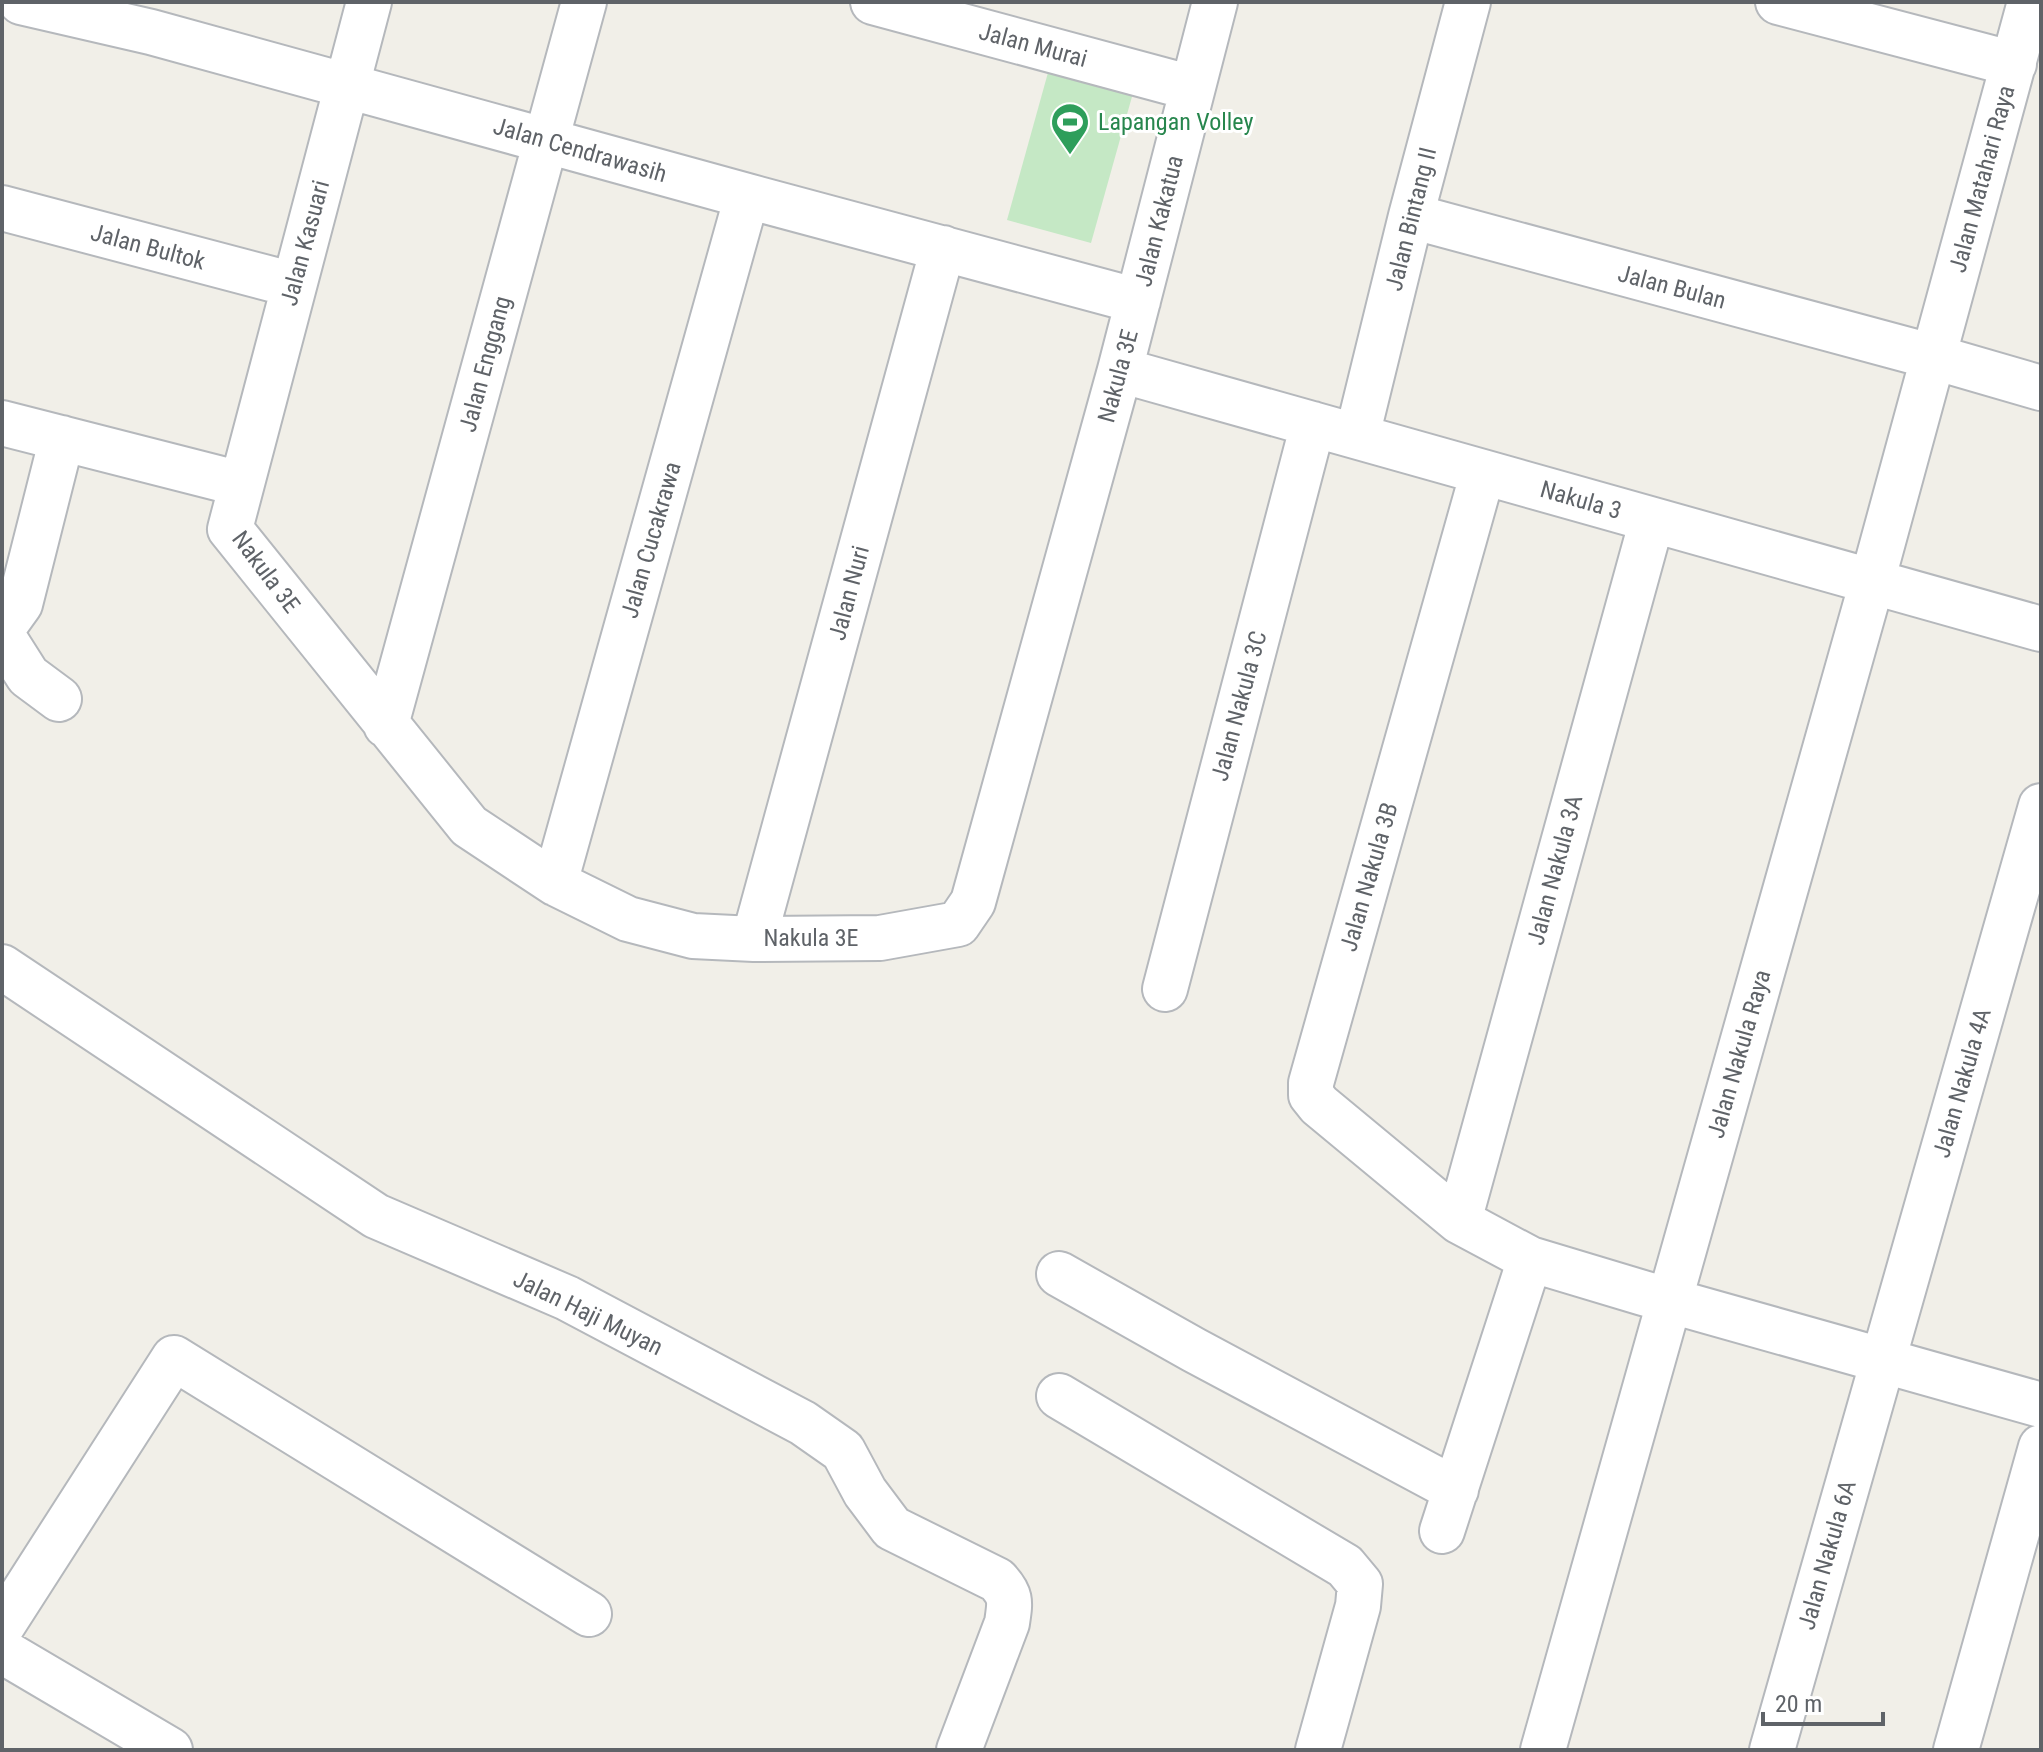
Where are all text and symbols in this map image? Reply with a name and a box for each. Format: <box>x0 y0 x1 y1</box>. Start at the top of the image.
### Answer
street label: Jalan Murai <box>976 17 1090 73</box>
street label: Jalan Matahari Raya <box>1944 83 2020 275</box>
sports icon: Lapangan Volley <box>1049 101 1091 156</box>
place label: Lapangan Volley <box>1098 108 1253 136</box>
street label: Jalan Cendrawasih <box>490 112 670 188</box>
street label: Jalan Bintang II <box>1380 144 1442 294</box>
street label: Jalan Kakatua <box>1129 152 1189 290</box>
street label: Jalan Kasuari <box>275 177 335 309</box>
street label: Jalan Bultok <box>88 218 208 276</box>
street label: Jalan Bulan <box>1615 259 1729 315</box>
street label: Jalan Enggang <box>453 293 517 435</box>
street label: Nakula 3E <box>1092 326 1144 426</box>
street label: Jalan Cucakrawa <box>615 459 687 621</box>
street label: Nakula 3 <box>1537 475 1625 525</box>
street label: Nakula 3E <box>226 526 306 618</box>
street label: Jalan Nuri <box>823 543 875 643</box>
street label: Jalan Nakula 3C <box>1206 628 1272 784</box>
street label: Jalan Nakula 3A <box>1522 792 1589 948</box>
street label: Jalan Nakula 3B <box>1334 799 1404 955</box>
street label: Nakula 3E <box>763 924 859 952</box>
street label: Jalan Nakula Raya <box>1702 967 1776 1141</box>
street label: Jalan Nakula 4A <box>1927 1005 1997 1161</box>
street label: Jalan Haji Muyan <box>509 1265 667 1361</box>
street label: Jalan Nakula 6A <box>1792 1477 1862 1633</box>
scale bar <box>1763 1676 1883 1726</box>
text: 20 m <box>1775 1690 1822 1718</box>

